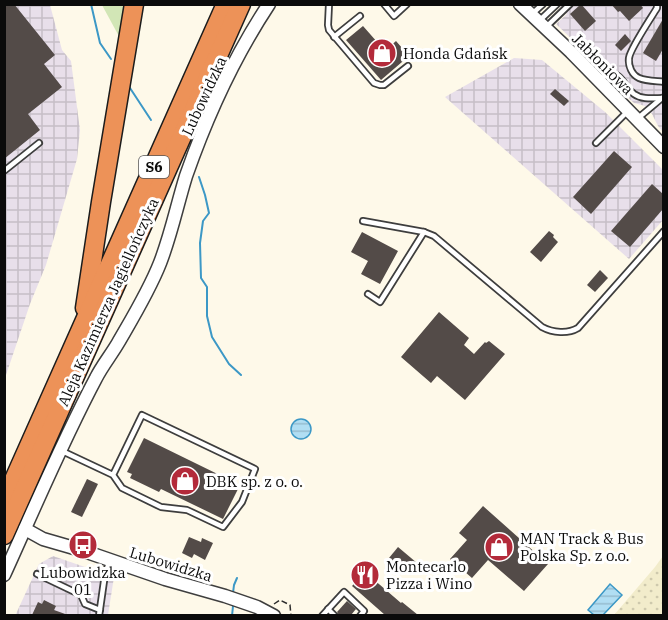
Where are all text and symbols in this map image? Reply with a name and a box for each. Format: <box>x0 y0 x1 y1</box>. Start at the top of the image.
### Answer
street label: Jabłoniowa <box>568 29 638 99</box>
shop icon: Honda Gdańsk <box>366 37 398 69</box>
place label: Honda Gdańsk <box>403 44 508 63</box>
street label: Lubowidzka <box>177 53 231 139</box>
road number: S6 <box>139 156 169 178</box>
street label: Aleja Kazimierza Jagiellończyka <box>53 195 163 409</box>
shop icon: DBK sp. z o. o. <box>169 465 201 497</box>
place label: DBK sp. z o. o. <box>206 472 303 491</box>
bus stop icon: Lubowidzka 01 <box>67 529 99 561</box>
place label: MAN Track & Bus Polska Sp. z o.o. <box>520 529 644 565</box>
shop icon: MAN Track & Bus Polska Sp. z o.o. <box>483 531 515 563</box>
street label: Lubowidzka <box>127 542 215 586</box>
place label: Montecarlo Pizza i Wino <box>386 557 472 593</box>
restaurant icon: Montecarlo Pizza i Wino <box>349 559 381 591</box>
place label: Lubowidzka 01 <box>40 563 126 599</box>

